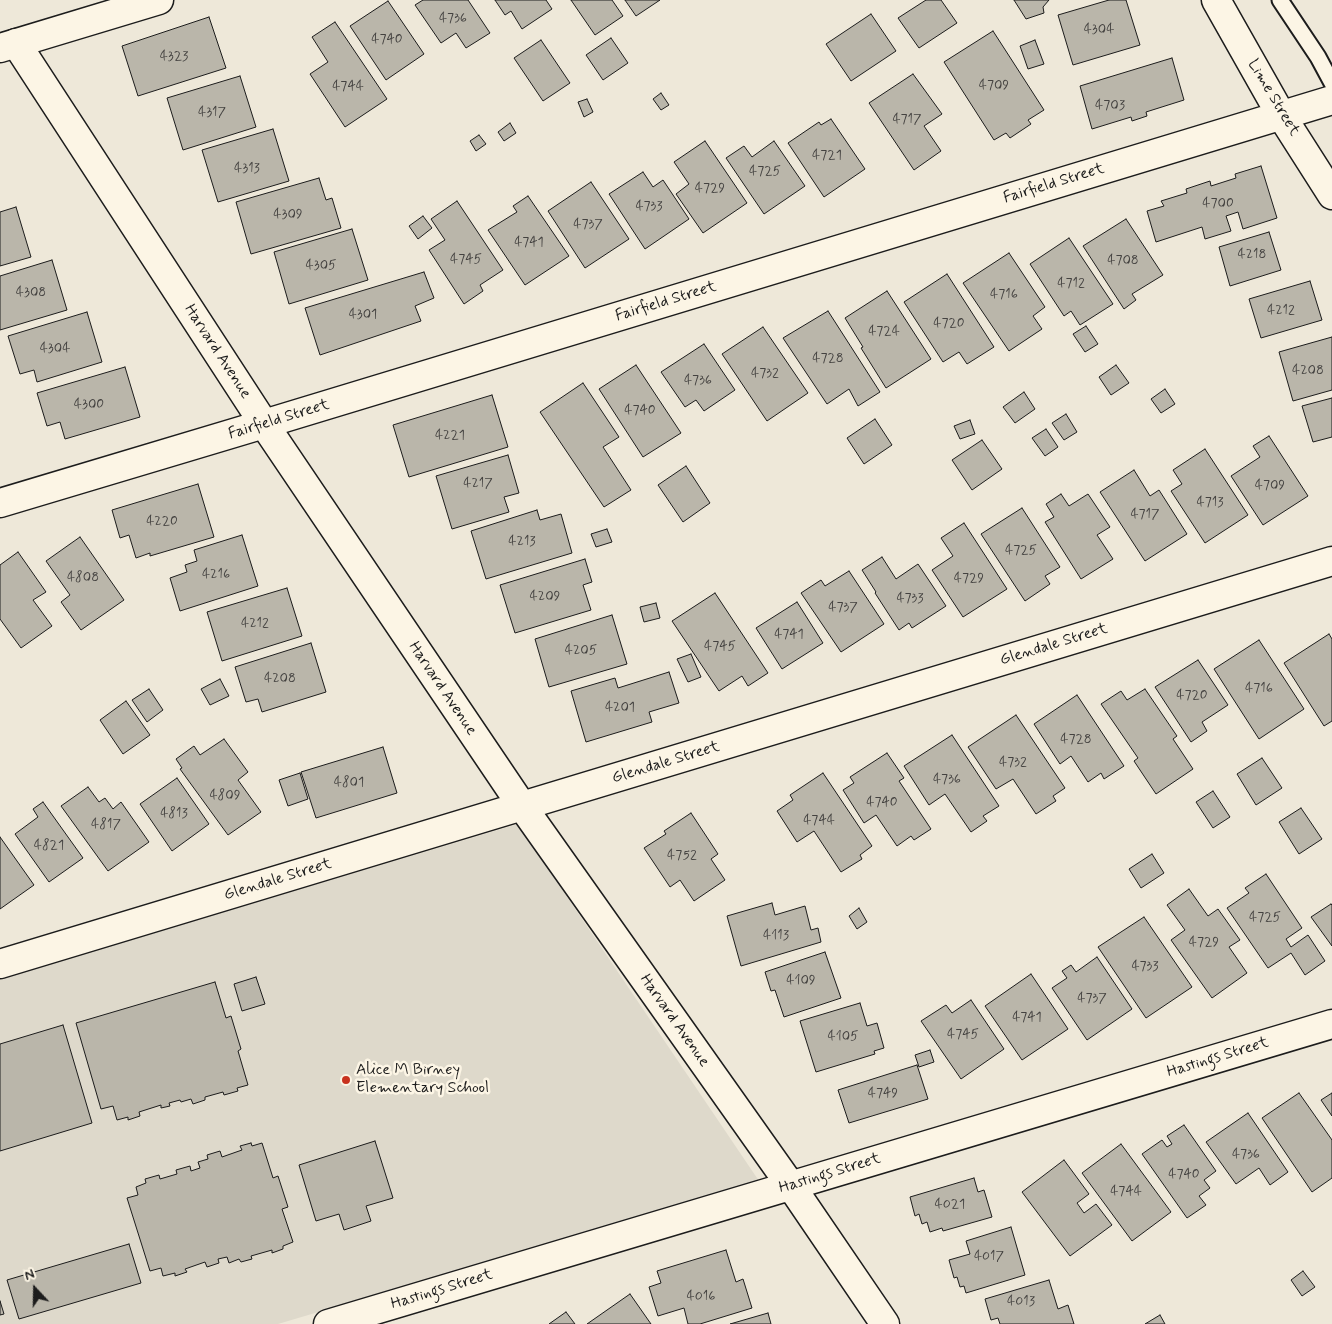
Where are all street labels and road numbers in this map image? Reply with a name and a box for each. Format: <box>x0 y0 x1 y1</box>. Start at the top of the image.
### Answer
street label: Lime Street <box>1243 56 1303 140</box>
street label: Fairfield Street <box>1001 160 1107 208</box>
street label: Fairfield Street <box>613 278 719 326</box>
street label: Harvard Avenue <box>179 301 255 403</box>
street label: Fairfield Street <box>226 396 332 444</box>
street label: Glendale Street <box>998 620 1110 670</box>
street label: Harvard Avenue <box>404 639 480 739</box>
street label: Glendale Street <box>610 738 722 788</box>
street label: Glendale Street <box>222 855 334 905</box>
street label: Harvard Avenue <box>635 971 713 1071</box>
street label: Hastings Street <box>1165 1033 1271 1083</box>
street label: Hastings Street <box>777 1149 883 1199</box>
street label: Hastings Street <box>389 1265 495 1315</box>

